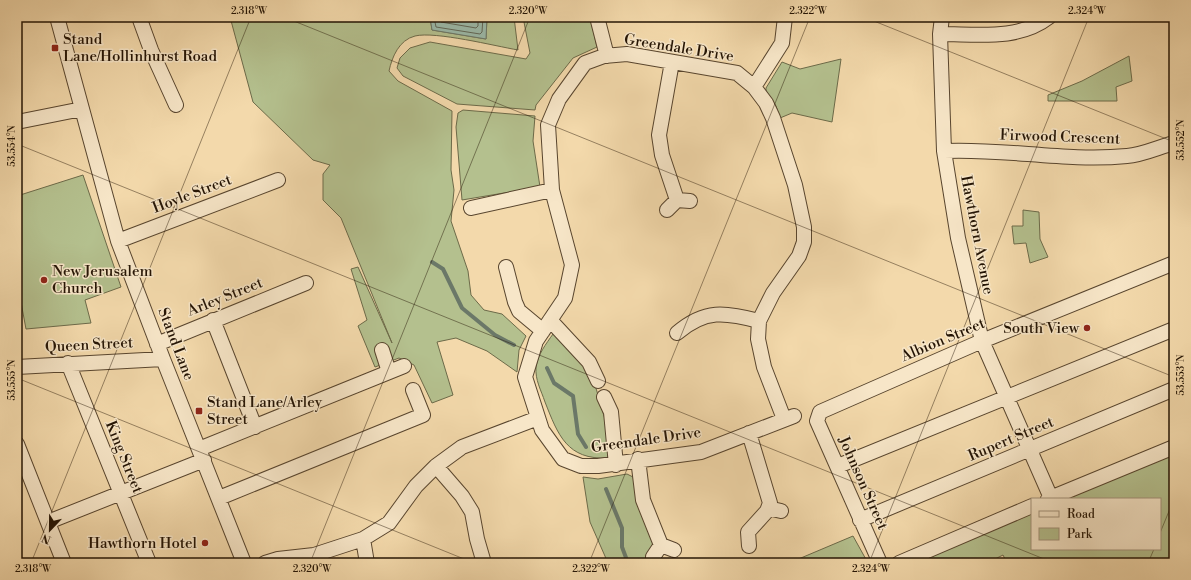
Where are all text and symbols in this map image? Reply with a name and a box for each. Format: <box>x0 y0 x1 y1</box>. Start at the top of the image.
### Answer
text: 2.318°W <box>231 5 268 17</box>
text: 2.320°W <box>509 5 548 17</box>
text: 2.322°W <box>789 5 828 17</box>
text: 2.324°W <box>1068 5 1107 17</box>
place label: Stand Lane/Hollinhurst Road <box>63 30 217 66</box>
street label: Greendale Drive <box>623 30 735 66</box>
marker: Stand Lane/Hollinhurst Road <box>50 43 60 53</box>
text: 53.552°N <box>1175 119 1187 161</box>
text: 53.554°N <box>6 125 18 167</box>
street label: Firwood Crescent <box>999 125 1121 149</box>
street label: Hoyle Street <box>150 170 235 218</box>
street label: Hawthorn Avenue <box>956 174 998 296</box>
place label: New Jerusalem Church <box>52 262 153 298</box>
street label: Arley Street <box>184 273 266 321</box>
marker: New Jerusalem Church <box>39 275 49 285</box>
street label: Stand Lane <box>153 305 199 383</box>
street label: Albion Street <box>897 314 989 367</box>
place label: South View <box>1003 319 1080 338</box>
marker: South View <box>1082 323 1092 333</box>
street label: Queen Street <box>44 333 134 357</box>
text: 53.553°N <box>1175 354 1187 395</box>
text: 53.555°N <box>6 359 18 400</box>
place label: Stand Lane/Arley Street <box>207 393 323 429</box>
marker: Stand Lane/Arley Street <box>194 406 204 416</box>
street label: Rupert Street <box>965 412 1057 466</box>
street label: King Street <box>101 418 147 497</box>
street label: Greendale Drive <box>590 423 702 457</box>
street label: Johnson Street <box>833 432 892 533</box>
legend <box>1031 498 1161 550</box>
text: Road <box>1067 507 1095 522</box>
north arrow <box>30 510 70 550</box>
text: Park <box>1067 527 1093 542</box>
text: N <box>40 530 53 546</box>
place label: Hawthorn Hotel <box>88 534 198 553</box>
marker: Hawthorn Hotel <box>200 538 210 548</box>
text: 2.318°W <box>15 563 52 575</box>
text: 2.320°W <box>293 563 332 575</box>
text: 2.322°W <box>572 563 611 575</box>
text: 2.324°W <box>852 563 891 575</box>

